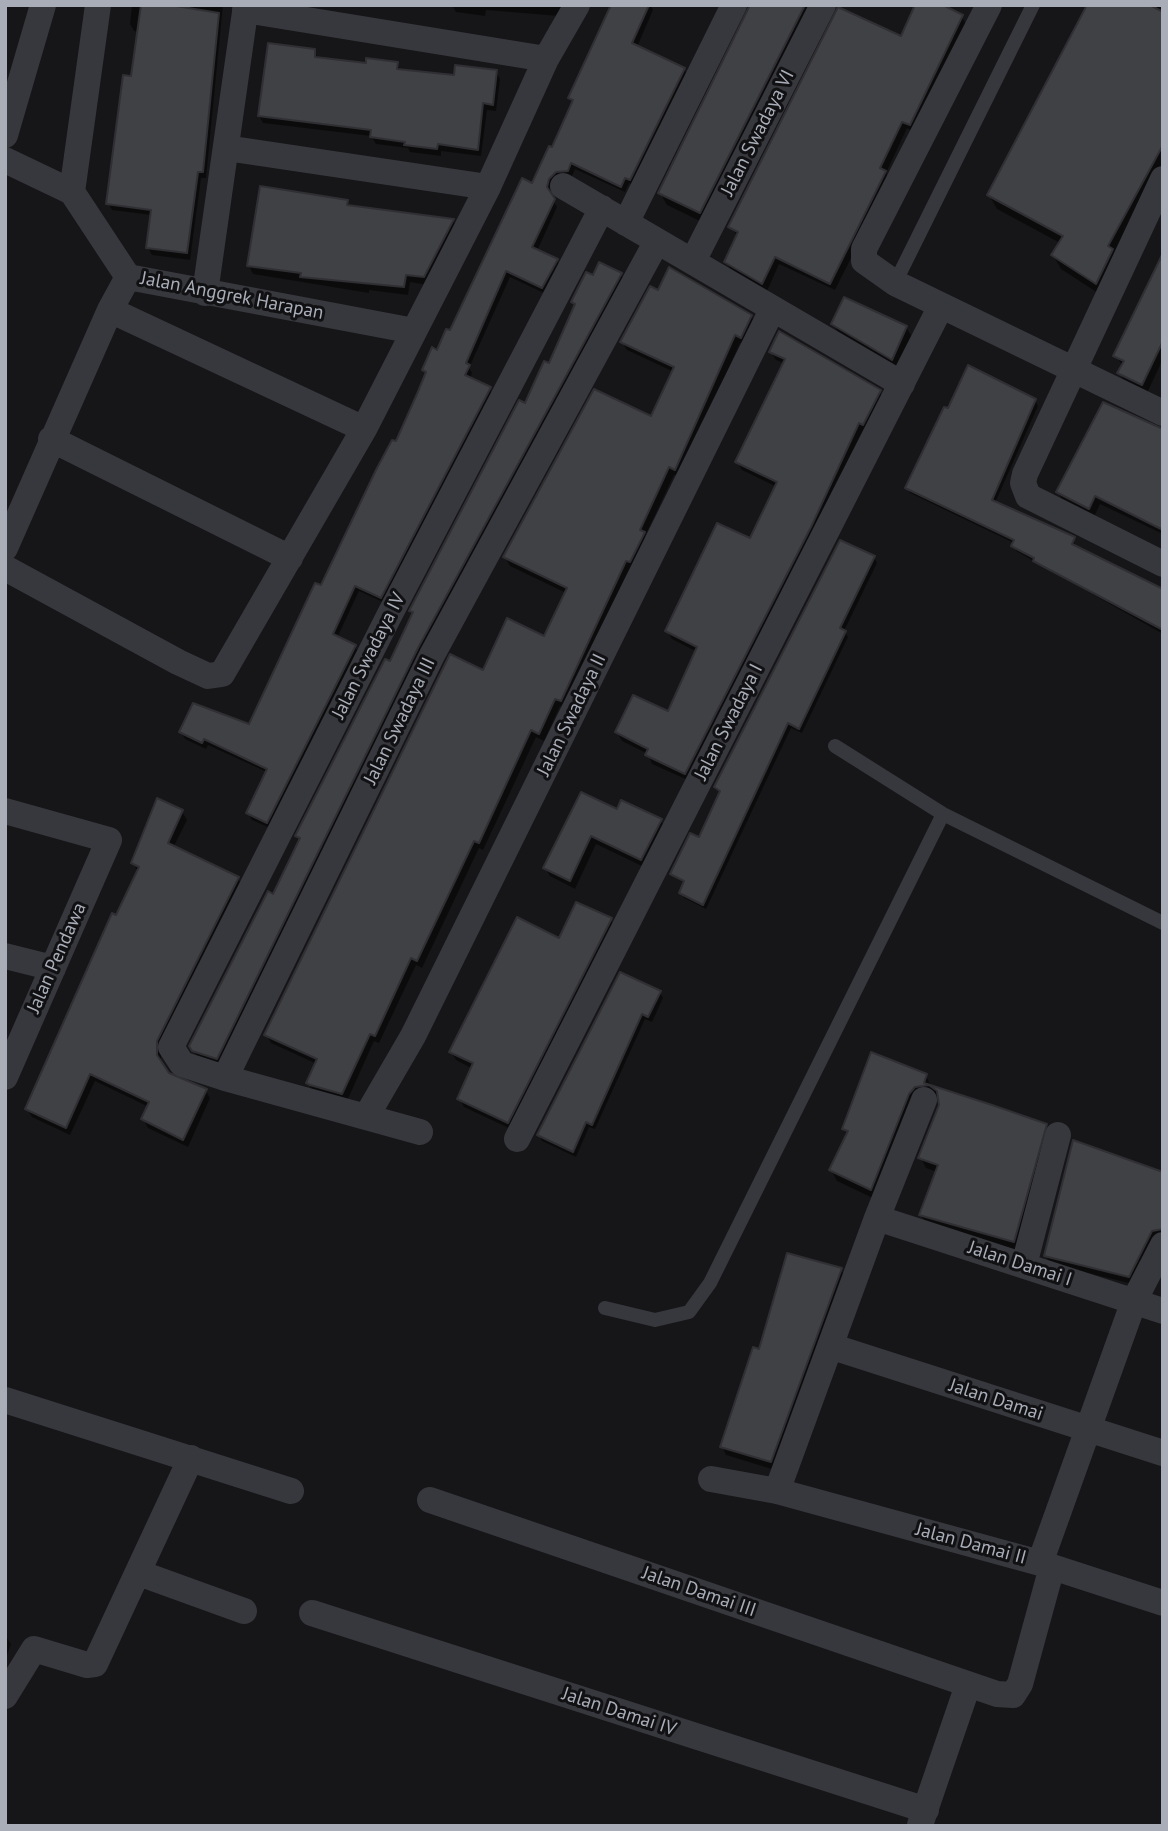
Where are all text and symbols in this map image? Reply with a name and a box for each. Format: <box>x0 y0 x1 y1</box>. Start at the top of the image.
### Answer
street label: Jalan Swadaya VI <box>716 66 800 200</box>
street label: Jalan Anggrek Harapan <box>139 267 325 325</box>
street label: Jalan Swadaya IV <box>327 589 411 723</box>
street label: Jalan Swadaya II <box>533 650 611 780</box>
street label: Jalan Swadaya III <box>359 654 441 788</box>
street label: Jalan Swadaya I <box>690 660 768 784</box>
street label: Jalan Pendawa <box>23 899 91 1017</box>
street label: Jalan Damai I <box>965 1237 1075 1291</box>
street label: Jalan Damai <box>946 1374 1046 1426</box>
street label: Jalan Damai II <box>913 1518 1029 1570</box>
street label: Jalan Damai III <box>639 1562 759 1622</box>
street label: Jalan Damai IV <box>559 1683 679 1741</box>

